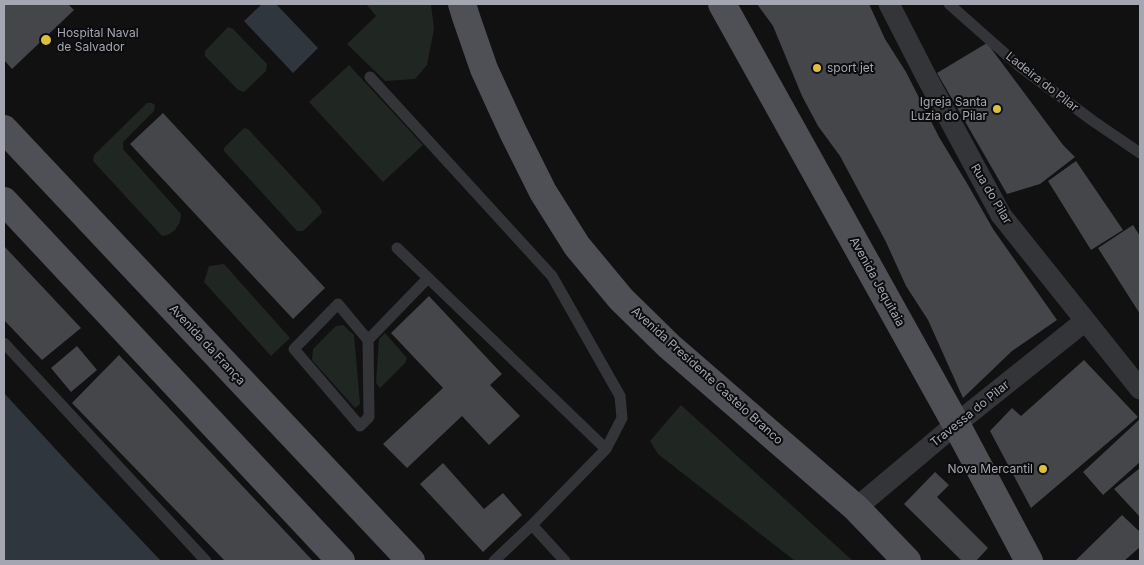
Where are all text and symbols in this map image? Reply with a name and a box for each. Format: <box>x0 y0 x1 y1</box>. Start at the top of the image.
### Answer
place label: Hospital Naval de Salvador <box>57 26 139 54</box>
marker: Hospital Naval de Salvador <box>39 33 53 47</box>
street label: Ladeira do Pilar <box>1003 49 1081 115</box>
place label: sport jet <box>827 61 874 75</box>
marker: sport jet <box>811 62 823 74</box>
place label: Igreja Santa Luzia do Pilar <box>911 95 987 123</box>
marker: Igreja Santa Luzia do Pilar <box>991 103 1003 115</box>
street label: Rua do Pilar <box>967 161 1015 227</box>
street label: Avenida Jequitaia <box>846 235 908 329</box>
street label: Avenida da França <box>166 302 248 388</box>
street label: Avenida Presidente Castelo Branco <box>628 304 786 448</box>
street label: Travessa do Pilar <box>928 378 1012 450</box>
place label: Nova Mercantil <box>948 462 1033 476</box>
marker: Nova Mercantil <box>1037 463 1049 475</box>

